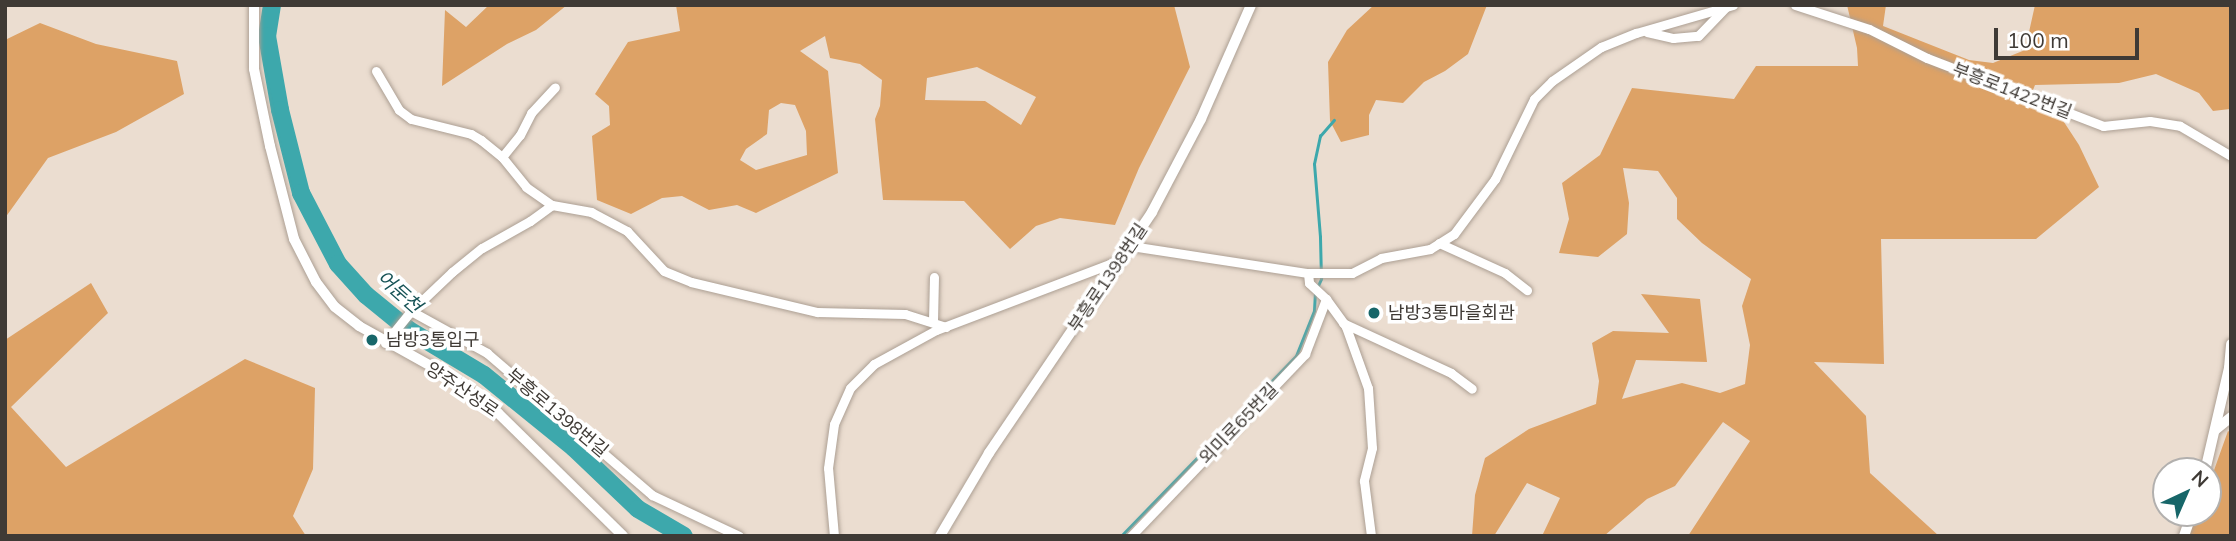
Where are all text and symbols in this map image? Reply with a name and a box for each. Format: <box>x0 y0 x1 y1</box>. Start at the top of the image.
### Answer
scale bar <box>1998 14 2143 58</box>
text: 100 m <box>2007 27 2069 53</box>
street label: 부흥로1422번길 <box>1949 58 2075 124</box>
street label: 부흥로1398번길 <box>1064 220 1152 336</box>
water label: 어둔천 <box>372 266 426 318</box>
place label: 남방3통마을회관 <box>1388 302 1515 324</box>
marker: 남방3통마을회관 <box>1366 305 1382 321</box>
place label: 남방3통입구 <box>386 329 480 351</box>
marker: 남방3통입구 <box>364 332 380 348</box>
street label: 양주산성로 <box>422 358 502 422</box>
street label: 부흥로1398번길 <box>502 364 612 462</box>
street label: 외미로65번길 <box>1195 379 1283 469</box>
north arrow <box>2152 457 2222 527</box>
text: N <box>2187 465 2214 492</box>

